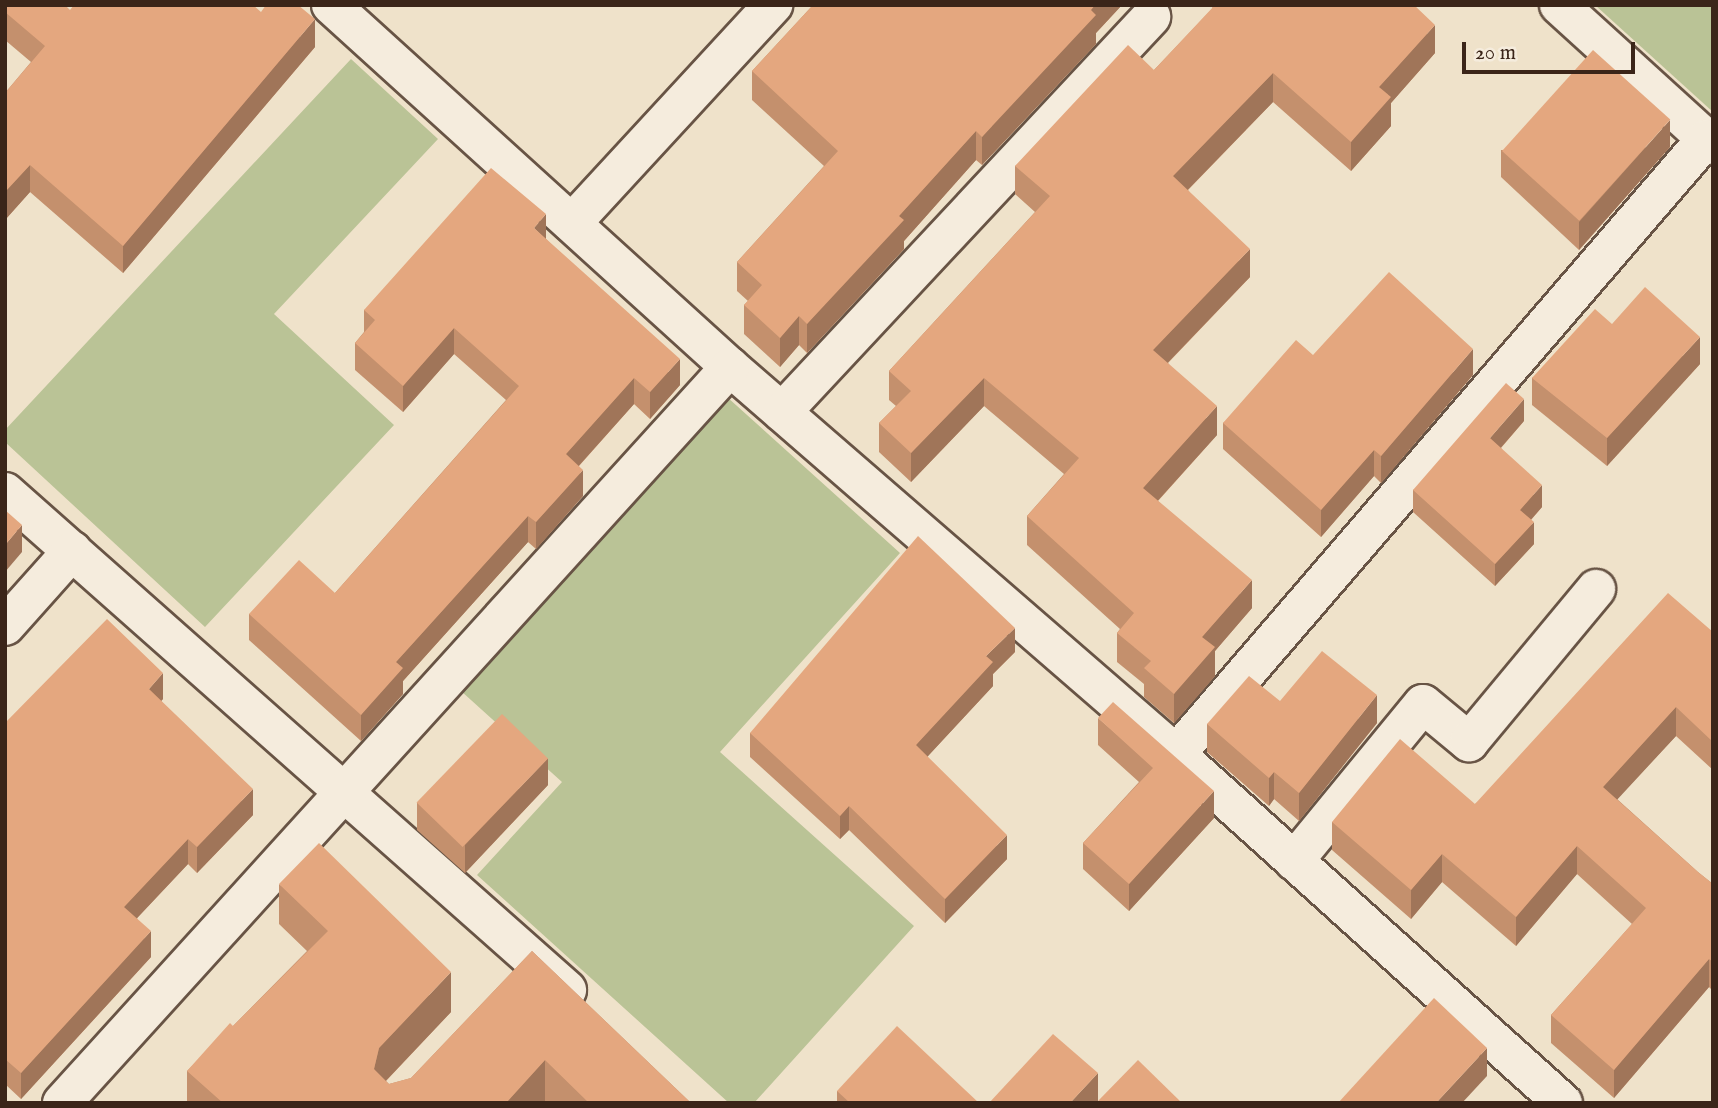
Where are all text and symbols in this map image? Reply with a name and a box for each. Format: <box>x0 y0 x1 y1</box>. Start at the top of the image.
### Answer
scale bar <box>1466 28 1639 72</box>
text: 20 m <box>1475 40 1516 67</box>

